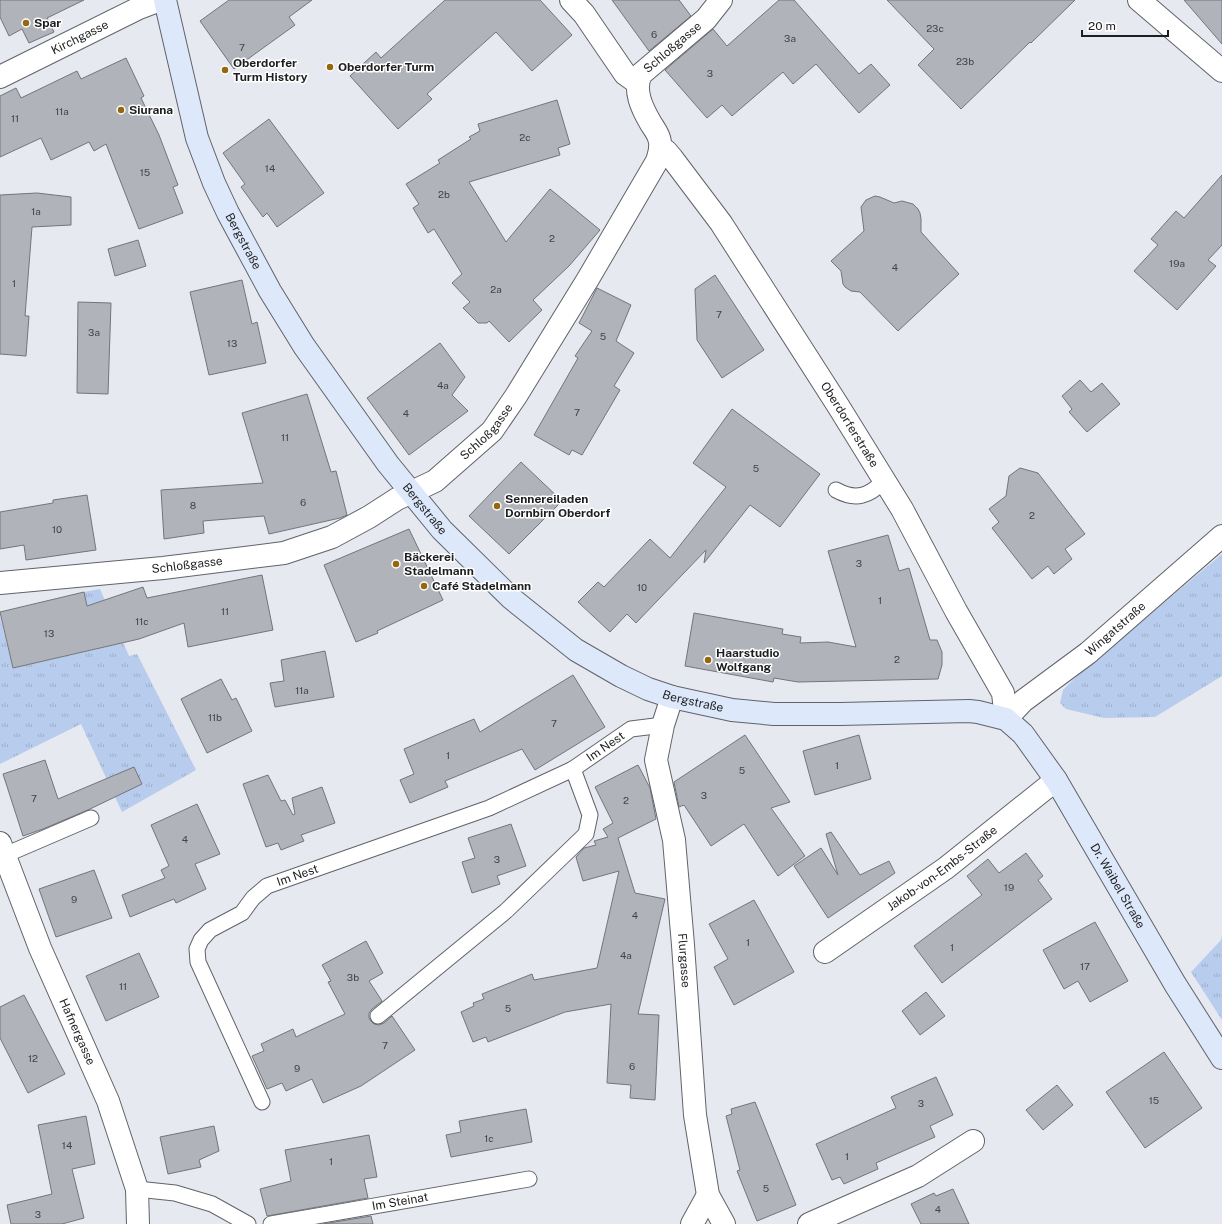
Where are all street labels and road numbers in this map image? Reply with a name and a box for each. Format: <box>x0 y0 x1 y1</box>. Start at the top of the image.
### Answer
street label: Kirchgasse <box>49 17 111 57</box>
street label: Schloßgasse <box>641 19 704 76</box>
street label: Bergstraße <box>222 211 264 272</box>
street label: Oberdorferstraße <box>818 379 881 470</box>
street label: Schloßgasse <box>457 401 516 463</box>
street label: Bergstraße <box>400 480 450 538</box>
street label: Schloßgasse <box>151 554 224 576</box>
street label: Wingatstraße <box>1082 599 1149 659</box>
street label: Bergstraße <box>661 687 725 715</box>
street label: Im Nest <box>584 728 628 765</box>
street label: Jakob-von-Embs-Straße <box>884 823 1000 914</box>
street label: Dr. Waibel Straße <box>1088 841 1148 931</box>
street label: Im Nest <box>275 861 321 889</box>
street label: Flurgasse <box>675 932 693 989</box>
street label: Hafnergasse <box>56 996 98 1067</box>
street label: Im Steinat <box>371 1190 430 1213</box>

